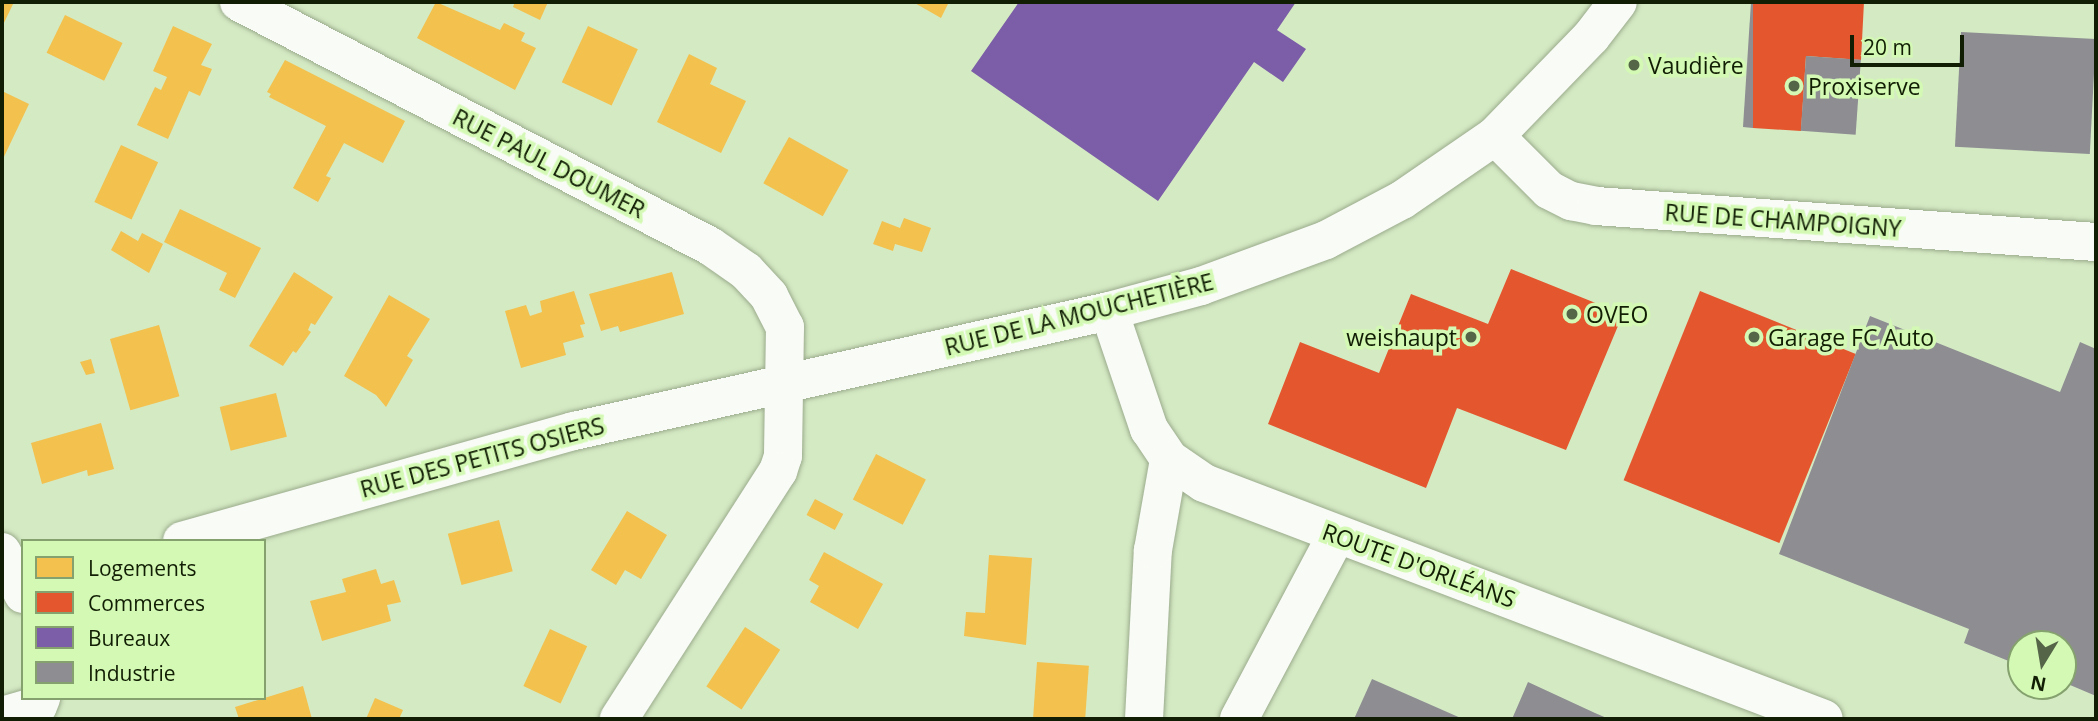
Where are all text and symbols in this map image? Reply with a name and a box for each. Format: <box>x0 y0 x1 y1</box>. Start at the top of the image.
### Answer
scale bar <box>1853 21 1967 65</box>
text: 20 m <box>1863 33 1912 61</box>
place label: Vaudière <box>1648 51 1744 79</box>
marker: Vaudière <box>1626 57 1642 73</box>
place label: Proxiserve <box>1808 72 1921 100</box>
marker: Proxiserve <box>1786 78 1802 94</box>
street label: RUE PAUL DOUMER <box>448 103 650 223</box>
street label: RUE DE CHAMPOIGNY <box>1664 198 1902 242</box>
street label: RUE DE LA MOUCHETIÈRE <box>942 267 1216 361</box>
place label: OVEO <box>1586 300 1648 328</box>
marker: OVEO <box>1564 306 1580 322</box>
place label: weishaupt <box>1346 323 1457 351</box>
place label: Garage FC Auto <box>1768 323 1934 351</box>
marker: weishaupt <box>1463 329 1479 345</box>
marker: Garage FC Auto <box>1746 329 1762 345</box>
street label: RUE DES PETITS OSIERS <box>357 411 607 503</box>
street label: ROUTE D'ORLÉANS <box>1319 517 1519 613</box>
legend <box>21 539 266 700</box>
text: Logements <box>88 554 196 582</box>
text: Commerces <box>88 589 205 617</box>
text: Bureaux <box>88 624 170 652</box>
north arrow <box>2007 630 2077 700</box>
text: Industrie <box>88 659 176 687</box>
text: N <box>2028 669 2048 698</box>

